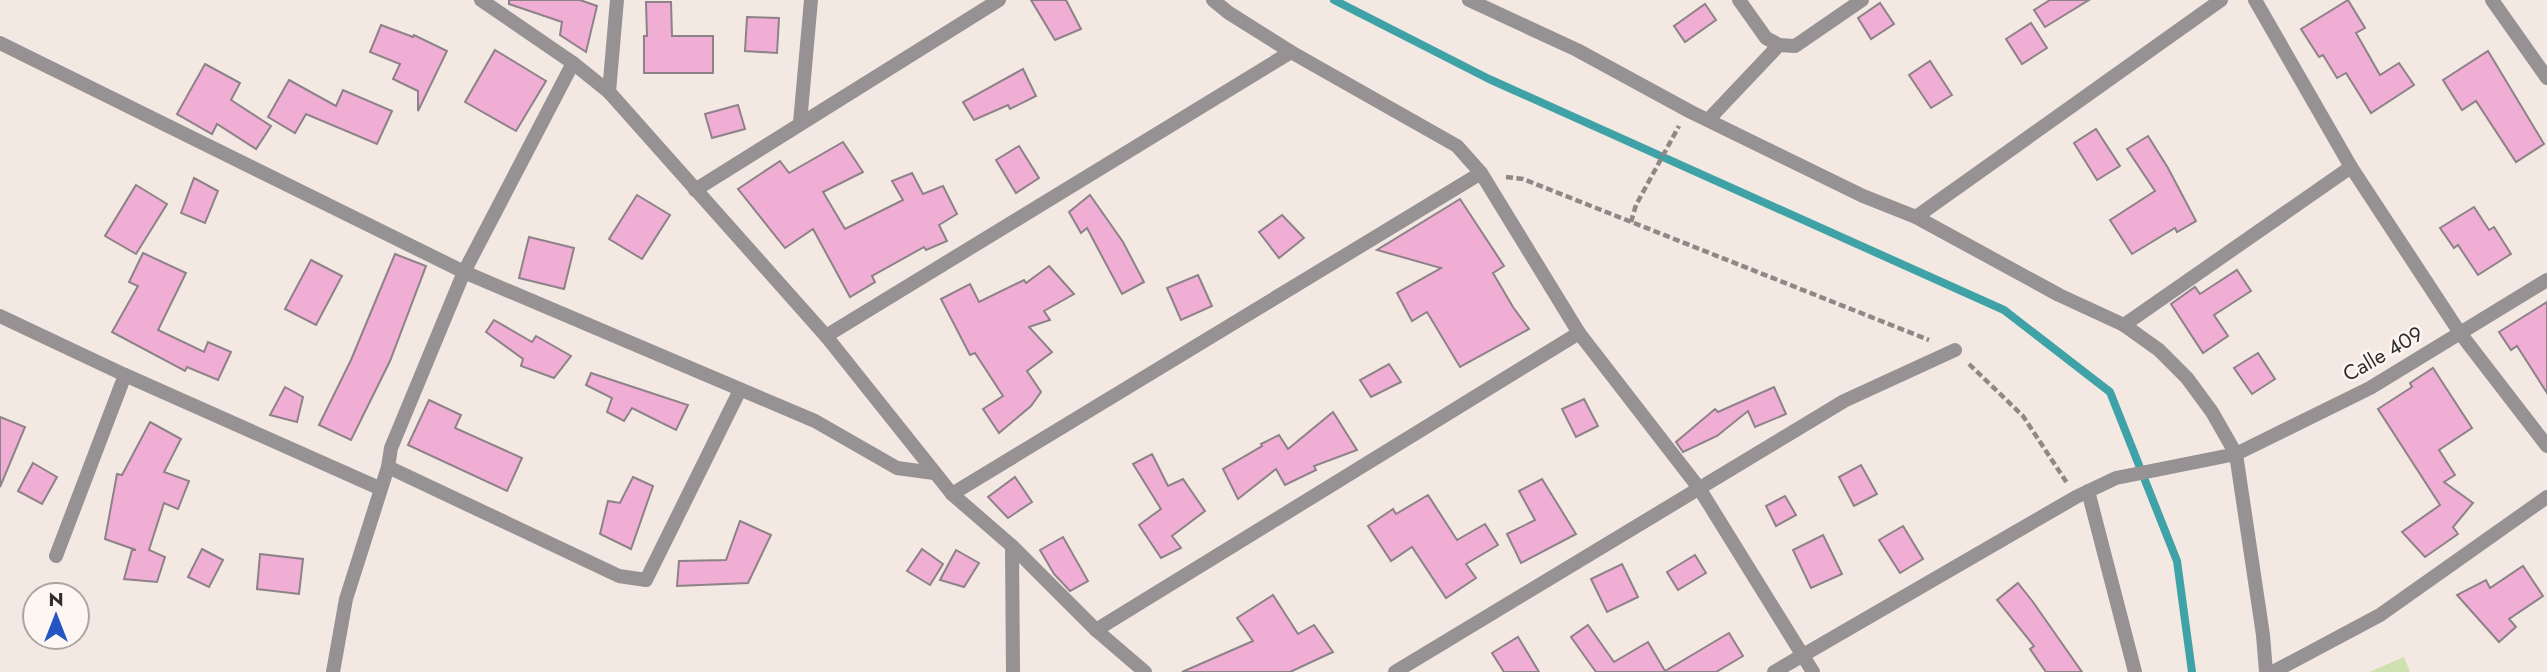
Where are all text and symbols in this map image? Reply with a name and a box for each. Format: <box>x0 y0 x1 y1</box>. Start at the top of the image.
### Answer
street label: Calle 409 <box>2337 319 2429 389</box>
north arrow <box>21 581 91 651</box>
text: N <box>48 586 64 613</box>

